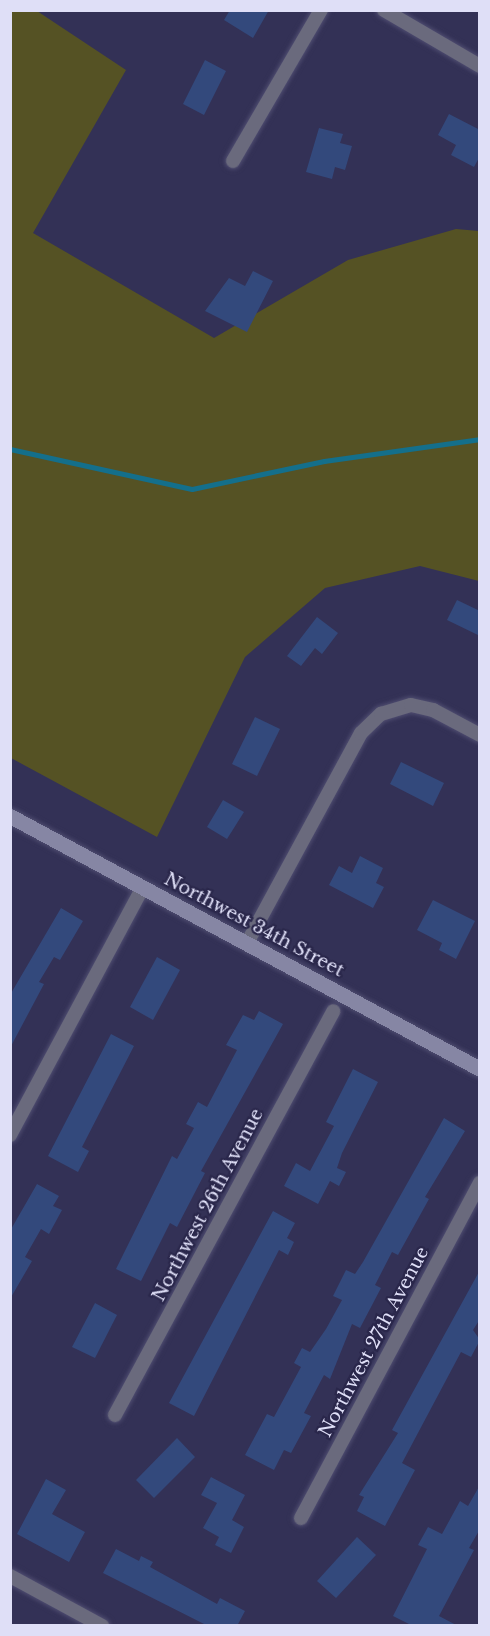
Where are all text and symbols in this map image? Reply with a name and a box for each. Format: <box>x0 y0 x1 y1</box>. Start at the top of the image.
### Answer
street label: Northwest 34th Street <box>160 868 348 982</box>
street label: Northwest 26th Avenue <box>148 1105 268 1305</box>
street label: Northwest 27th Avenue <box>314 1243 434 1441</box>

